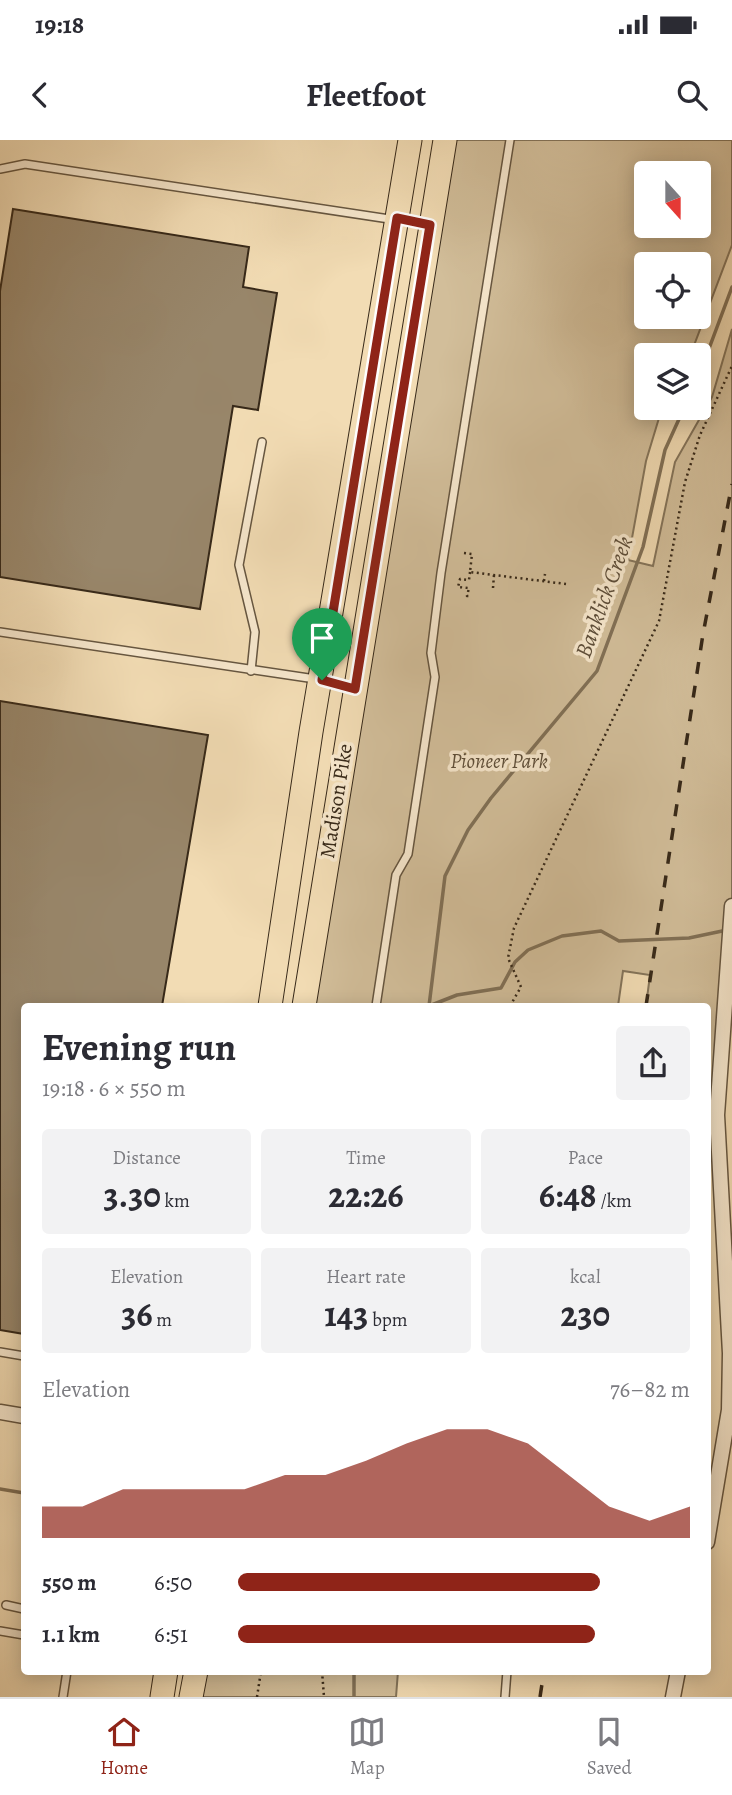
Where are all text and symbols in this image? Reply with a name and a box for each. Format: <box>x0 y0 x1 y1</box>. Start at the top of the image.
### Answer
text: 19:18 <box>35 7 84 42</box>
text: Fleetfoot <box>306 73 426 117</box>
icon: back <box>21 76 59 114</box>
icon: search <box>673 76 711 114</box>
north arrow <box>634 161 710 238</box>
map controls <box>634 161 711 420</box>
button: locate <box>634 252 711 329</box>
button: layers <box>634 343 711 420</box>
water label: Banklick Creek <box>568 532 640 662</box>
pin <box>292 608 352 680</box>
icon: arrive <box>303 619 341 657</box>
street label: Madison Pike <box>313 742 359 860</box>
park label: Pioneer Park <box>450 747 548 775</box>
text: Evening run <box>42 1021 236 1073</box>
button: share <box>616 1026 690 1100</box>
text: 19:18 · 6 × 550 m <box>42 1073 186 1104</box>
text: Distance <box>113 1145 181 1171</box>
text: Time <box>346 1145 386 1171</box>
text: Pace <box>568 1145 603 1171</box>
text: 3.30 <box>103 1171 161 1219</box>
text: 22:26 <box>328 1171 404 1219</box>
text: 6:48 <box>539 1171 597 1219</box>
text: km <box>161 1188 190 1214</box>
text: /km <box>597 1188 632 1214</box>
text: Elevation <box>110 1264 183 1290</box>
text: Heart rate <box>326 1264 406 1290</box>
text: kcal <box>570 1264 601 1290</box>
text: 36 <box>121 1290 153 1338</box>
text: 143 <box>324 1290 368 1338</box>
text: 230 <box>561 1290 610 1338</box>
text: m <box>153 1307 172 1333</box>
text: bpm <box>368 1307 408 1333</box>
text: Elevation <box>42 1374 130 1405</box>
text: 76–82 m <box>610 1374 690 1405</box>
text: 550 m <box>42 1567 97 1598</box>
text: 6:50 <box>154 1567 192 1598</box>
text: 1.1 km <box>42 1619 100 1650</box>
text: 6:51 <box>154 1619 188 1650</box>
tab: Home <box>100 1713 148 1781</box>
tab: Map <box>348 1713 386 1781</box>
tab: Saved <box>587 1713 632 1781</box>

